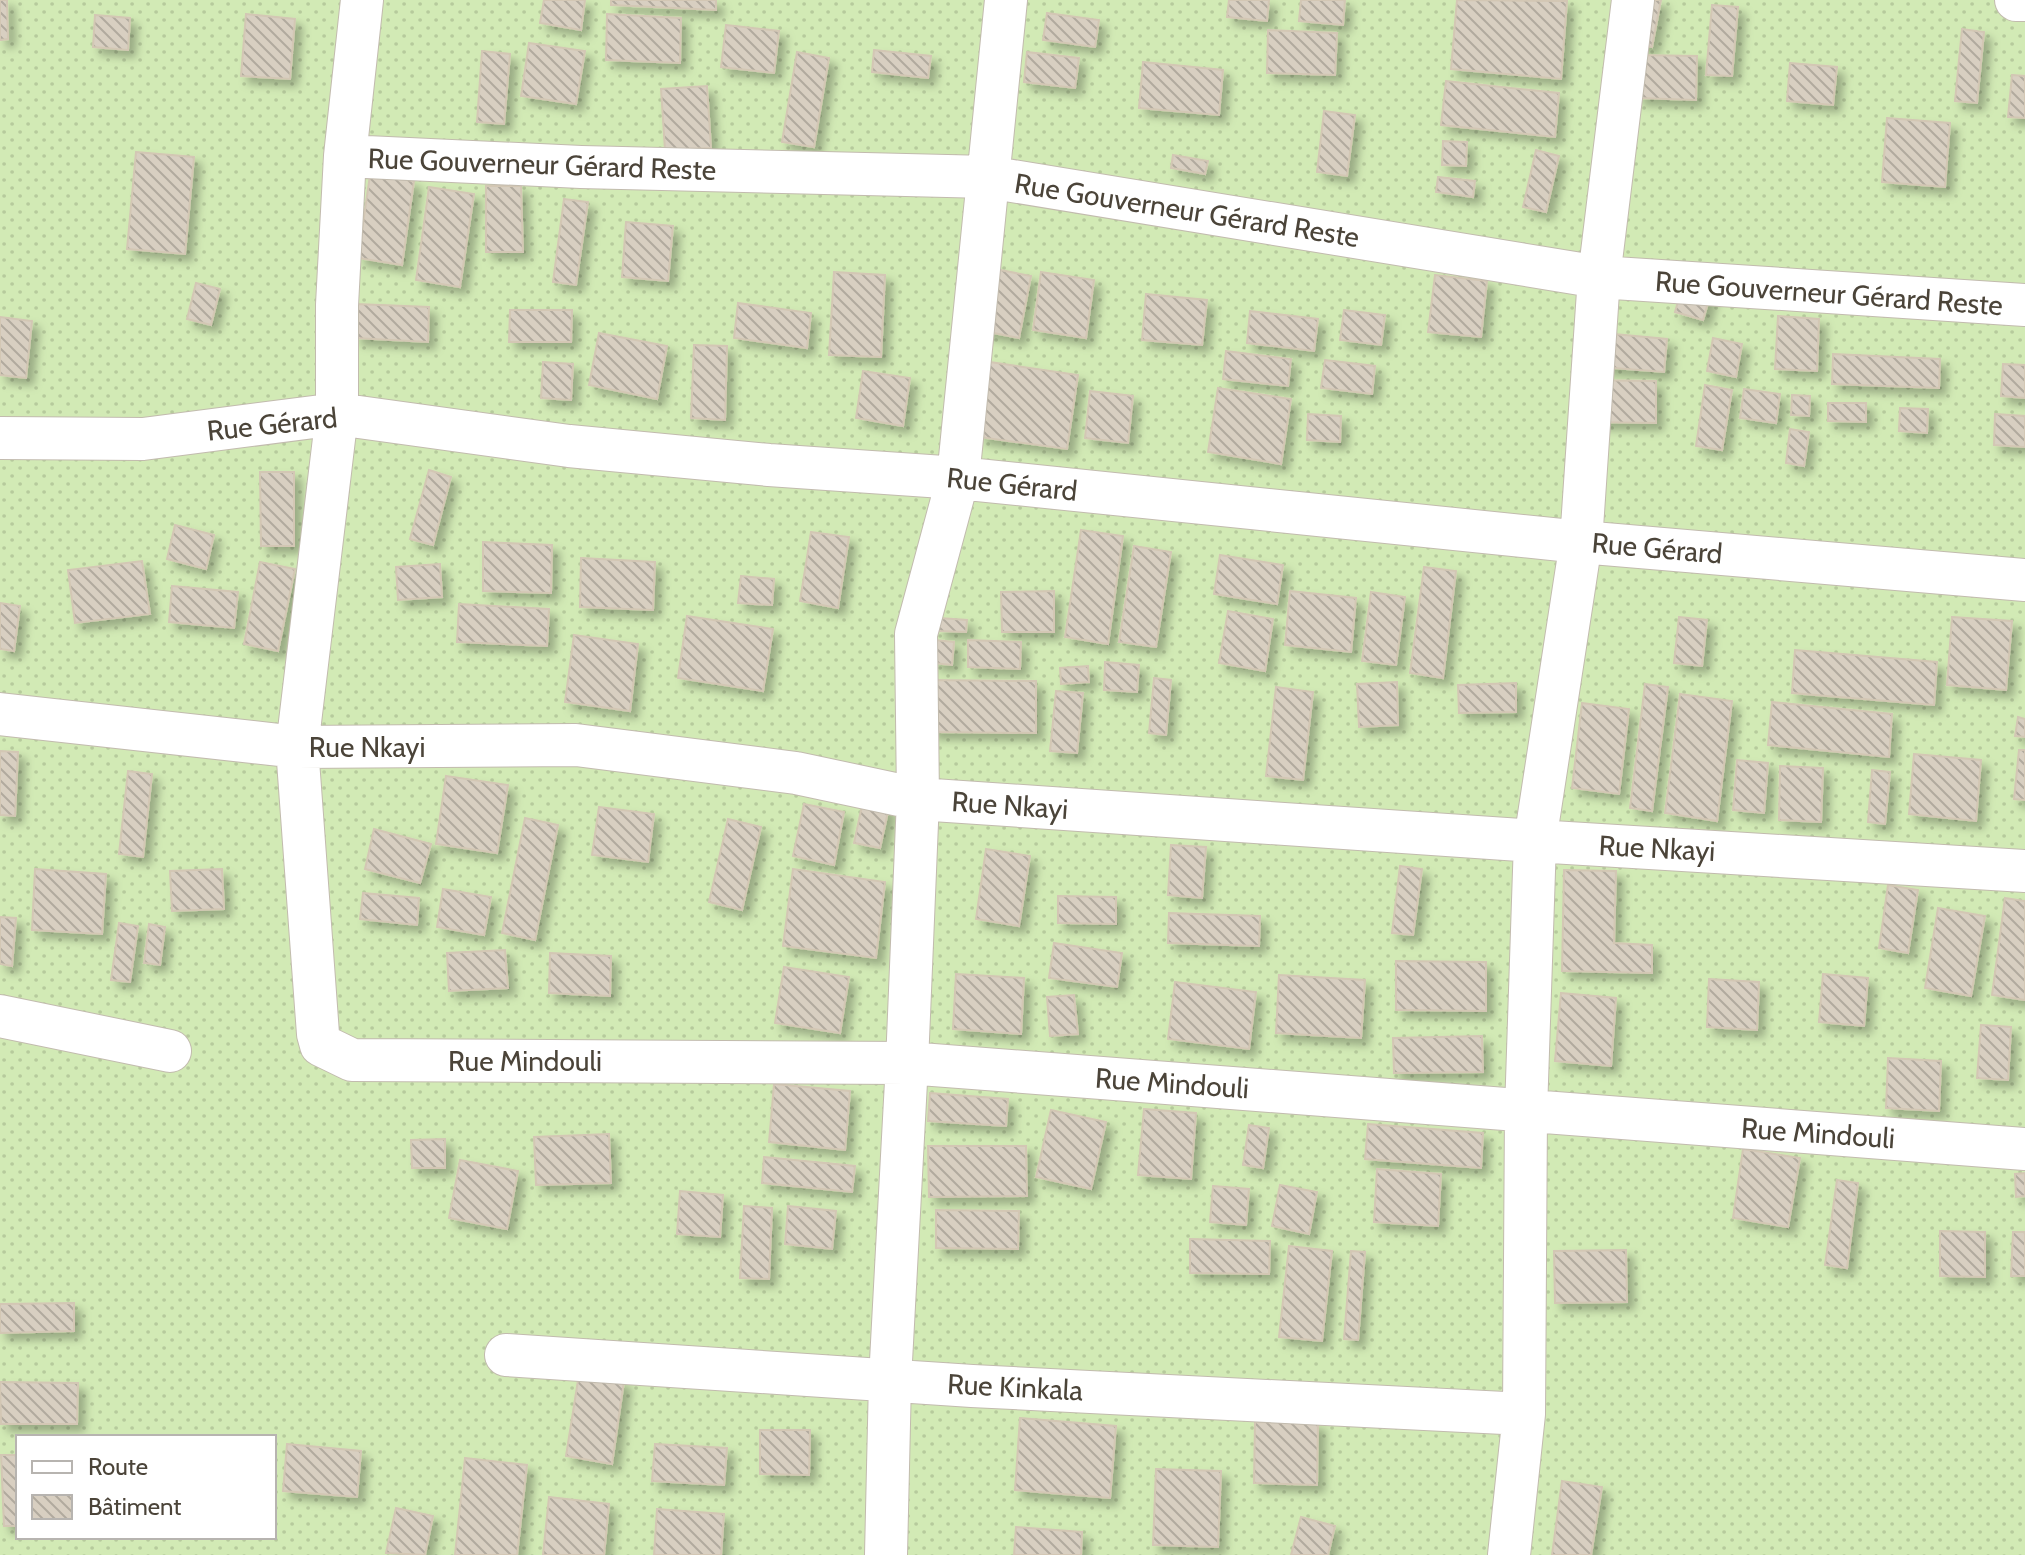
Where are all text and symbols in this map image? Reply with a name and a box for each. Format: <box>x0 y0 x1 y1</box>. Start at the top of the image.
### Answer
street label: Rue Gouverneur Gérard Reste <box>367 141 717 187</box>
street label: Rue Gouverneur Gérard Reste <box>1012 166 1362 254</box>
street label: Rue Gouverneur Gérard Reste <box>1654 264 2004 322</box>
street label: Rue Gérard <box>205 400 339 448</box>
street label: Rue Gérard <box>945 460 1079 508</box>
street label: Rue Gérard <box>1590 525 1724 571</box>
street label: Rue Nkayi <box>309 730 425 764</box>
street label: Rue Nkayi <box>951 784 1069 826</box>
street label: Rue Nkayi <box>1598 828 1716 868</box>
street label: Rue Mindouli <box>448 1044 602 1078</box>
street label: Rue Mindouli <box>1094 1061 1250 1105</box>
street label: Rue Mindouli <box>1740 1111 1896 1155</box>
street label: Rue Kinkala <box>946 1366 1084 1408</box>
legend <box>16 1435 276 1539</box>
text: Route <box>88 1452 148 1481</box>
text: Bâtiment <box>88 1492 181 1521</box>

